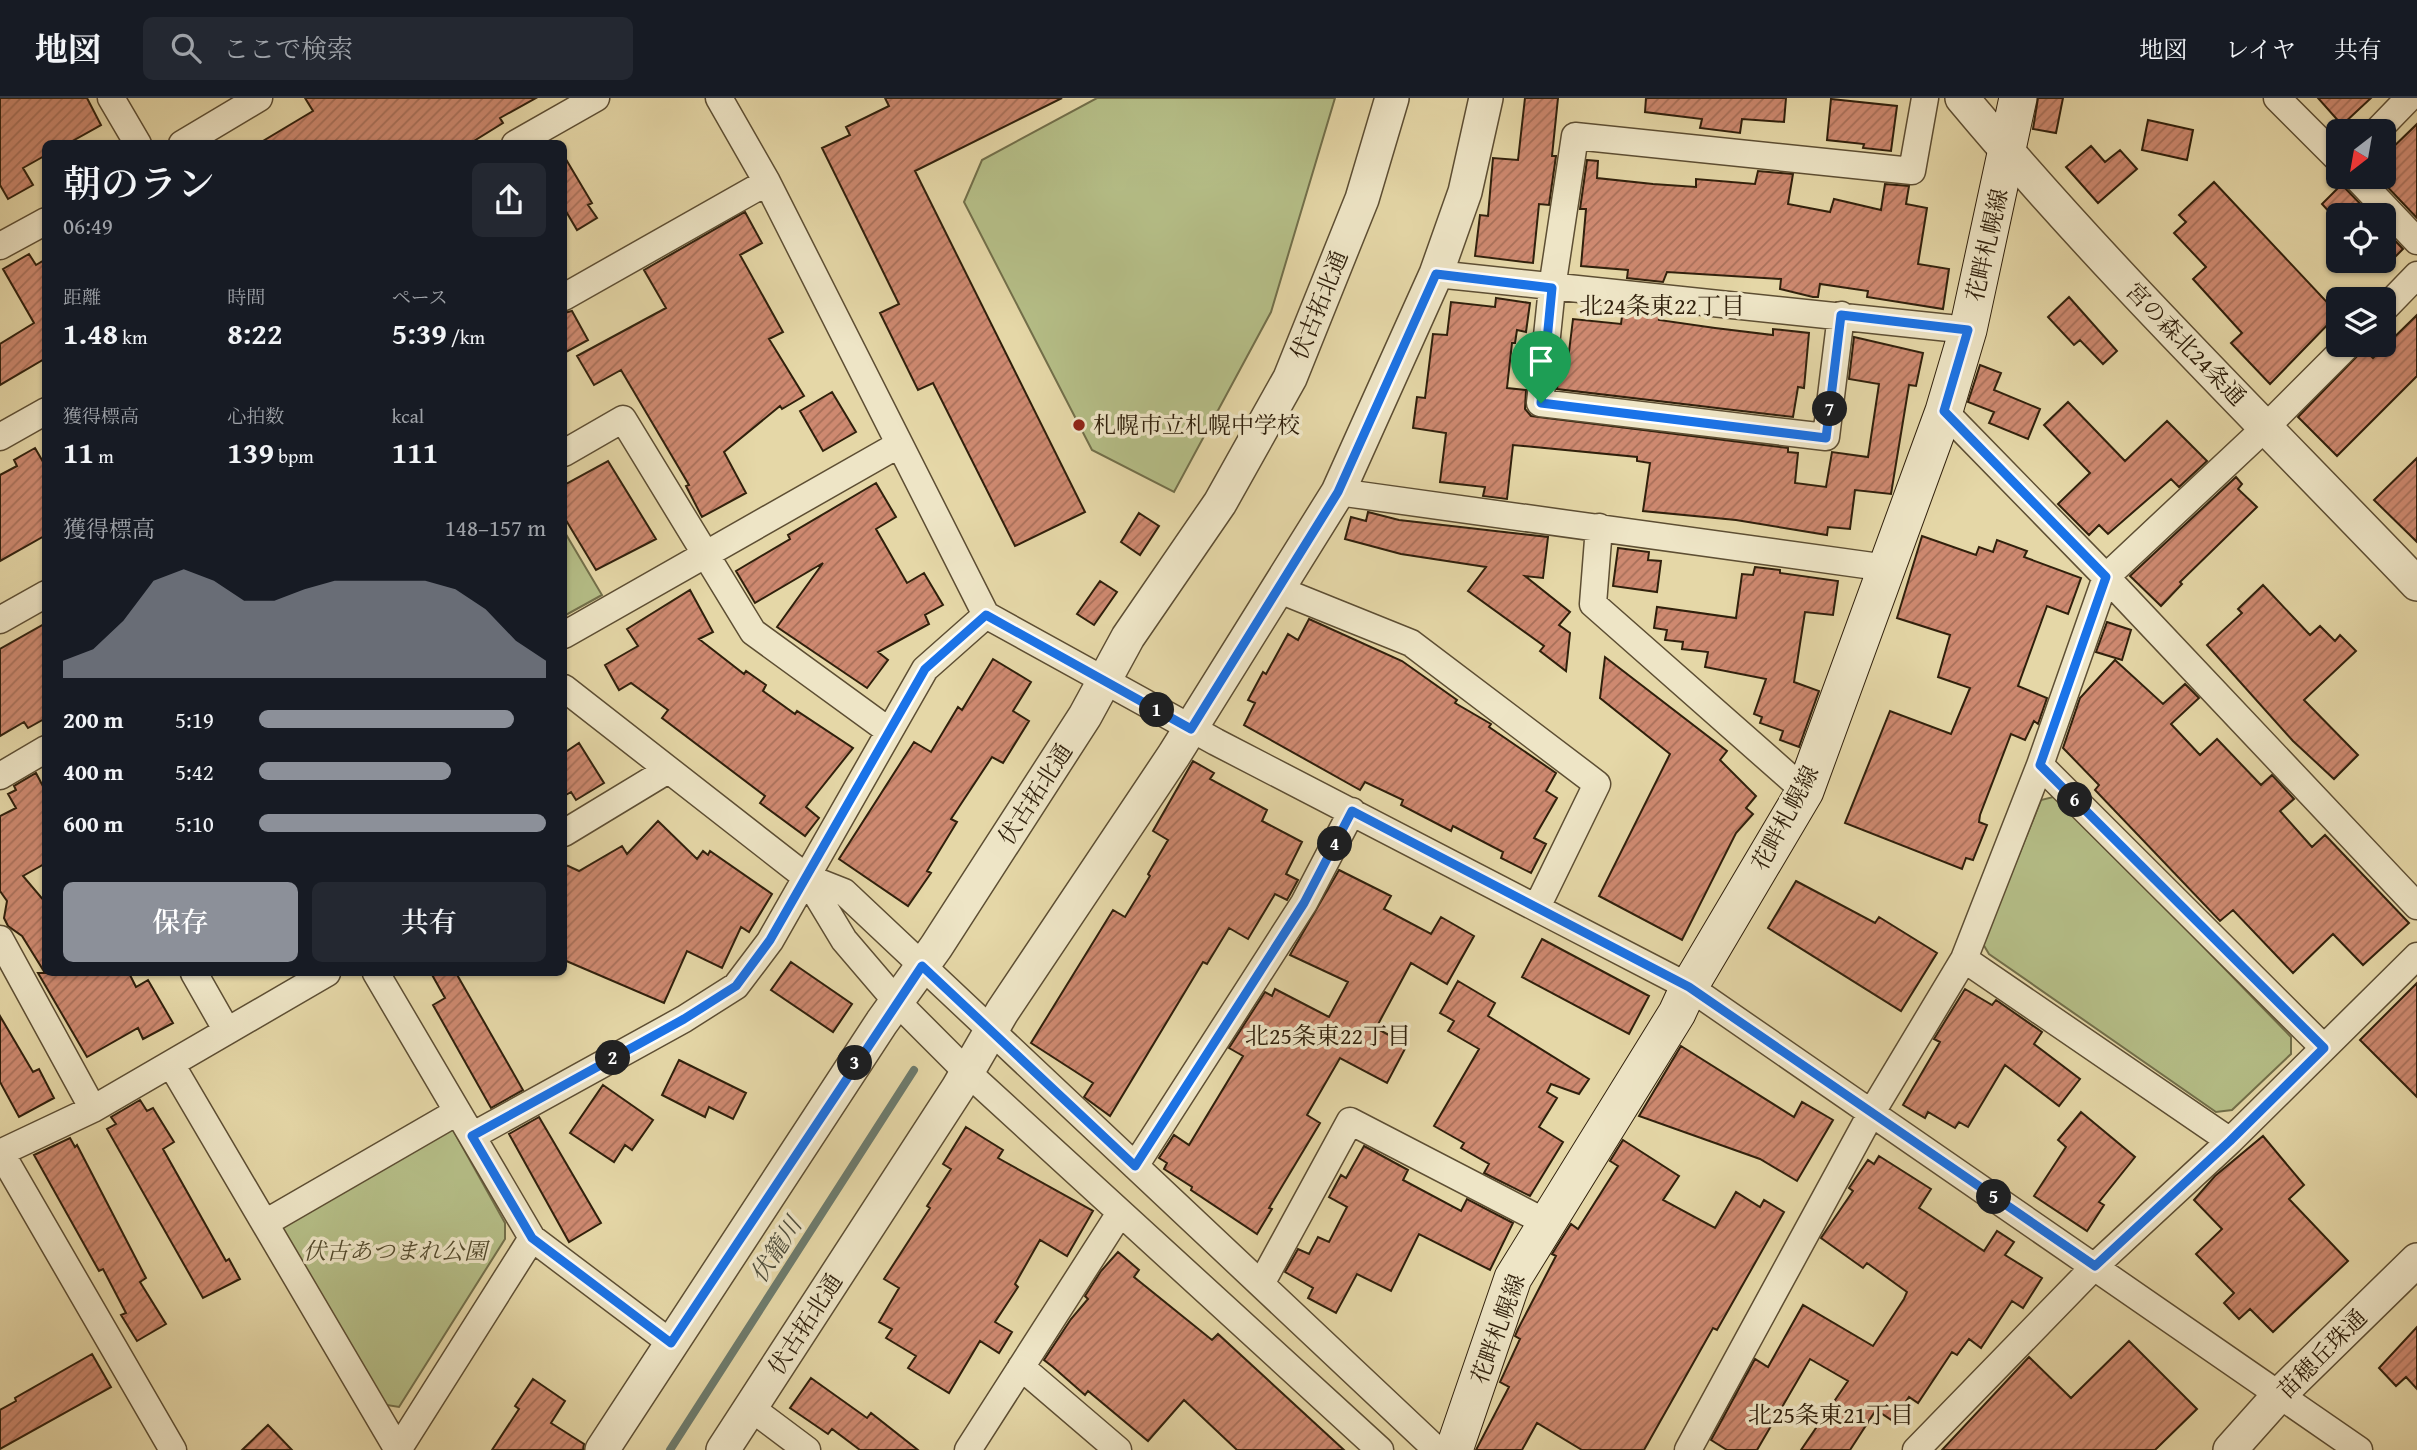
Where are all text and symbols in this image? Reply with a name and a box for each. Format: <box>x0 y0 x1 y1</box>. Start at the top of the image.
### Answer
search box <box>143 17 633 80</box>
text: 地図 <box>35 25 101 73</box>
icon: search <box>167 29 205 67</box>
text: ここで検索 <box>223 29 353 68</box>
text: 地図 <box>2139 32 2187 67</box>
text: レイヤ <box>2225 32 2296 67</box>
text: 共有 <box>2334 32 2382 67</box>
north arrow <box>2326 119 2396 189</box>
map controls <box>2326 119 2396 357</box>
text: 朝のラン <box>63 155 215 211</box>
button: share <box>472 163 546 237</box>
street label: 花畔札幌線 <box>1958 185 2016 305</box>
button: locate <box>2326 203 2396 273</box>
text: 06:49 <box>63 209 113 242</box>
street label: 伏古拓北通 <box>1282 245 1355 364</box>
street label: 宮の森北24条通 <box>2119 275 2254 413</box>
text: 距離 <box>63 283 101 311</box>
text: 時間 <box>227 283 265 311</box>
text: ペース <box>392 283 448 311</box>
button: layers <box>2326 287 2396 357</box>
district label: 北24条東22丁目 <box>1579 288 1745 323</box>
text: 1.48 <box>63 311 118 355</box>
text: 8:22 <box>227 311 282 355</box>
text: 5:39 <box>392 311 447 355</box>
text: km <box>118 323 147 351</box>
text: /km <box>447 323 485 351</box>
pin <box>1511 331 1571 403</box>
icon: arrive <box>1522 342 1560 380</box>
pin: 7 <box>1812 392 1848 426</box>
text: 7 <box>1825 394 1834 422</box>
text: 獲得標高 <box>63 402 139 430</box>
text: 心拍数 <box>227 402 284 430</box>
text: kcal <box>392 402 424 430</box>
place label: 札幌市立札幌中学校 <box>1093 408 1300 441</box>
marker: 札幌市立札幌中学校 <box>1071 417 1087 433</box>
text: 11 <box>63 430 94 474</box>
text: 139 <box>227 430 274 474</box>
text: 111 <box>392 430 438 474</box>
text: m <box>94 442 114 470</box>
text: bpm <box>274 442 314 470</box>
text: 148–157 m <box>445 511 546 544</box>
text: 獲得標高 <box>63 512 155 545</box>
pin: 1 <box>1140 692 1174 728</box>
text: 1 <box>1152 695 1161 723</box>
text: 200 m <box>63 703 124 736</box>
text: 5:19 <box>175 703 214 736</box>
street label: 伏古拓北通 <box>989 737 1080 851</box>
text: 400 m <box>63 755 124 788</box>
text: 5:42 <box>175 755 214 788</box>
street label: 花畔札幌線 <box>1743 759 1826 876</box>
pin: 6 <box>2058 782 2092 818</box>
text: 6 <box>2070 785 2079 813</box>
text: 600 m <box>63 807 124 840</box>
text: 5:10 <box>175 807 214 840</box>
pin: 4 <box>1318 826 1352 862</box>
text: 4 <box>1330 829 1339 857</box>
button: 保存 <box>63 882 298 962</box>
button: 共有 <box>312 882 546 962</box>
district label: 北25条東22丁目 <box>1245 1018 1411 1053</box>
pin: 2 <box>596 1040 630 1076</box>
text: 2 <box>608 1043 617 1071</box>
pin: 3 <box>838 1046 872 1080</box>
text: 3 <box>850 1048 859 1076</box>
pin: 5 <box>1976 1180 2011 1214</box>
text: 5 <box>1989 1182 1998 1210</box>
water label: 伏籠川 <box>741 1207 811 1289</box>
park label: 伏古あつまれ公園 <box>303 1234 491 1267</box>
street label: 伏古拓北通 <box>759 1267 850 1381</box>
street label: 花畔札幌線 <box>1462 1269 1533 1389</box>
street label: 苗穂丘珠通 <box>2269 1301 2374 1406</box>
district label: 北25条東21丁目 <box>1748 1397 1914 1432</box>

